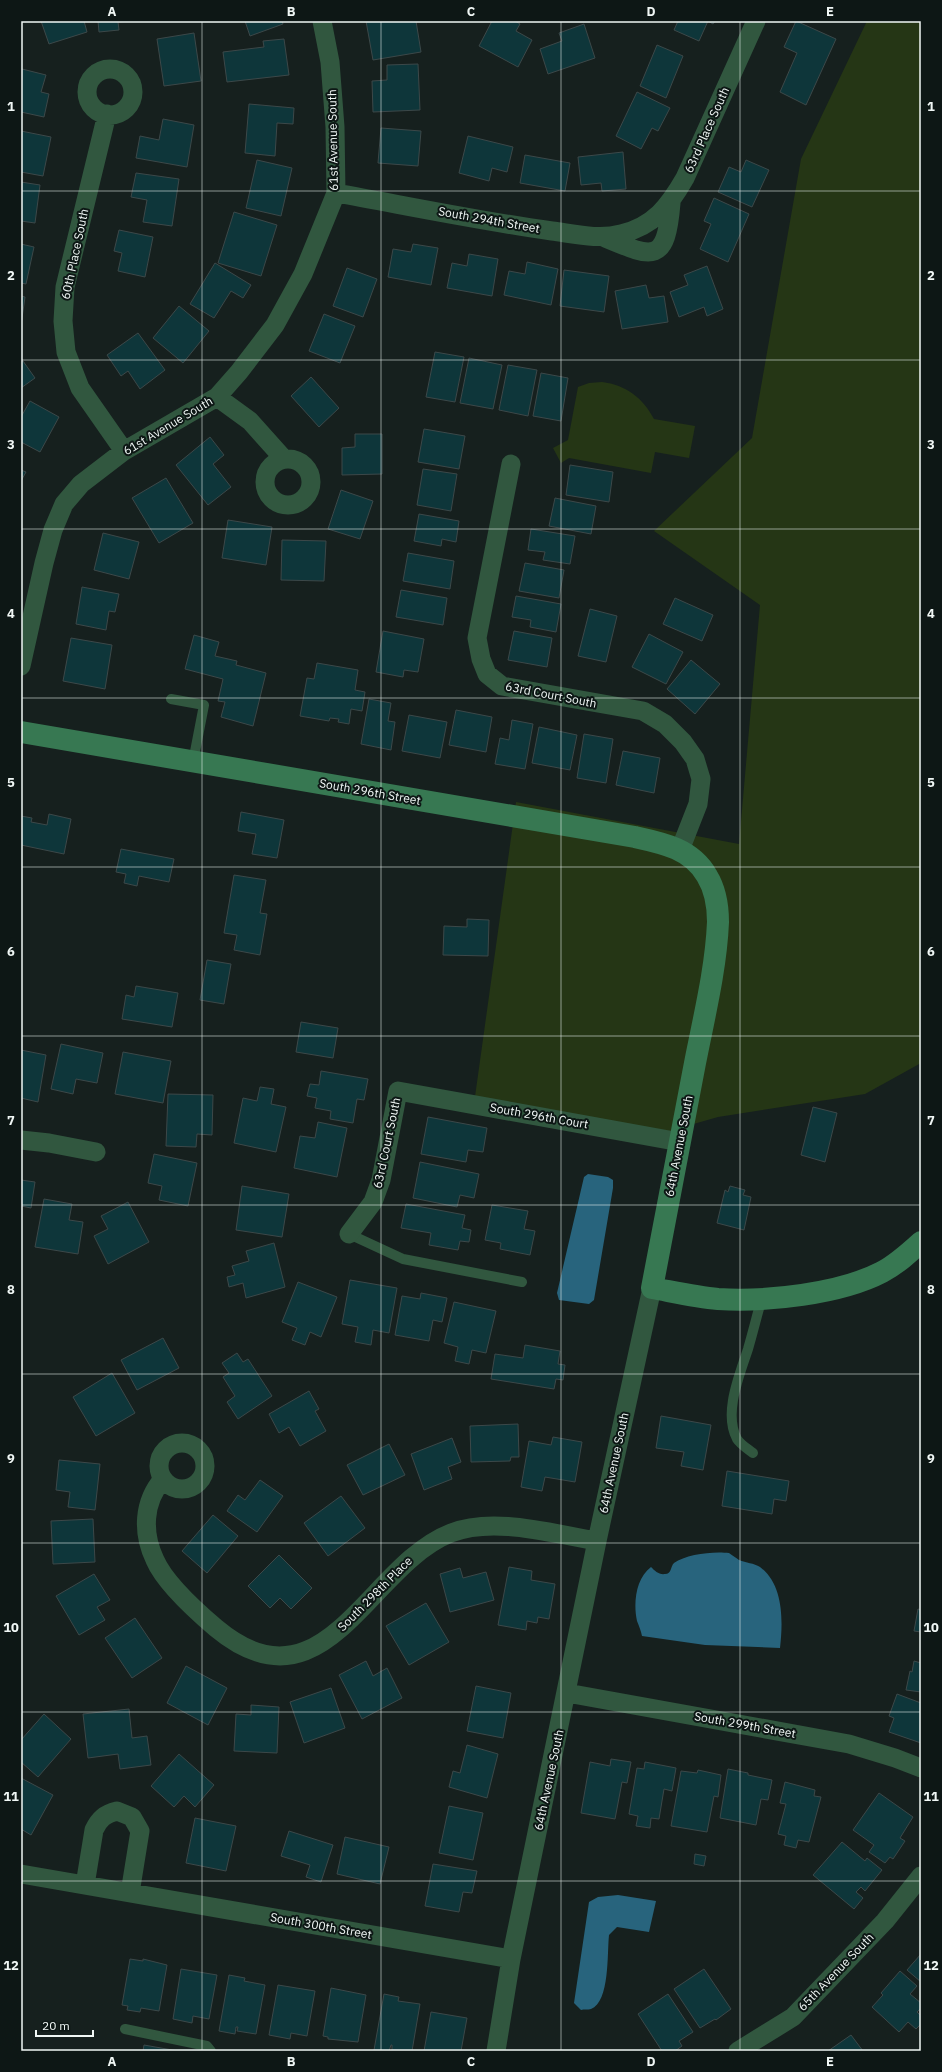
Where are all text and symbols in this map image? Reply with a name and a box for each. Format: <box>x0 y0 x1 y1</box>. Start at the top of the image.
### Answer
text: A <box>108 3 117 20</box>
text: B <box>287 3 296 20</box>
text: C <box>467 3 476 20</box>
text: D <box>646 3 656 20</box>
text: E <box>826 3 834 20</box>
street label: 63rd Place South <box>681 85 732 175</box>
street label: 61st Avenue South <box>324 89 341 191</box>
text: 1 <box>7 98 15 115</box>
text: 1 <box>927 98 935 115</box>
street label: South 294th Street <box>437 203 541 236</box>
street label: 60th Place South <box>58 207 91 301</box>
text: 2 <box>7 267 15 284</box>
text: 2 <box>927 267 935 284</box>
street label: 61st Avenue South <box>120 393 215 458</box>
text: 3 <box>7 436 15 453</box>
text: 3 <box>927 436 935 453</box>
text: 4 <box>7 605 15 622</box>
text: 4 <box>927 605 935 622</box>
street label: 63rd Court South <box>504 678 598 711</box>
text: 5 <box>7 774 15 791</box>
text: 5 <box>927 774 935 791</box>
street label: South 296th Street <box>318 775 422 808</box>
text: 6 <box>7 943 15 960</box>
text: 6 <box>927 943 935 960</box>
street label: 64th Avenue South <box>661 1094 696 1198</box>
street label: 63rd Court South <box>370 1096 403 1190</box>
street label: South 296th Court <box>489 1099 589 1132</box>
text: 7 <box>7 1112 15 1129</box>
text: 7 <box>927 1112 935 1129</box>
text: 8 <box>7 1281 15 1298</box>
text: 8 <box>927 1281 935 1298</box>
street label: 64th Avenue South <box>595 1411 632 1515</box>
text: 9 <box>7 1450 15 1467</box>
text: 9 <box>927 1450 935 1467</box>
street label: South 298th Place <box>334 1553 415 1634</box>
text: 10 <box>3 1619 19 1636</box>
text: 10 <box>923 1619 939 1636</box>
street label: South 299th Street <box>693 1708 797 1741</box>
street label: 64th Avenue South <box>530 1728 567 1832</box>
text: 11 <box>3 1788 19 1805</box>
text: 11 <box>923 1788 939 1805</box>
street label: South 300th Street <box>269 1909 373 1942</box>
street label: 65th Avenue South <box>795 1930 877 2014</box>
text: 12 <box>3 1957 19 1974</box>
text: 12 <box>923 1957 939 1974</box>
scale bar <box>36 2012 93 2038</box>
text: 20 m <box>42 2018 70 2033</box>
text: A <box>108 2053 117 2070</box>
text: B <box>287 2053 296 2070</box>
text: C <box>467 2053 476 2070</box>
text: D <box>646 2053 656 2070</box>
text: E <box>826 2053 834 2070</box>

